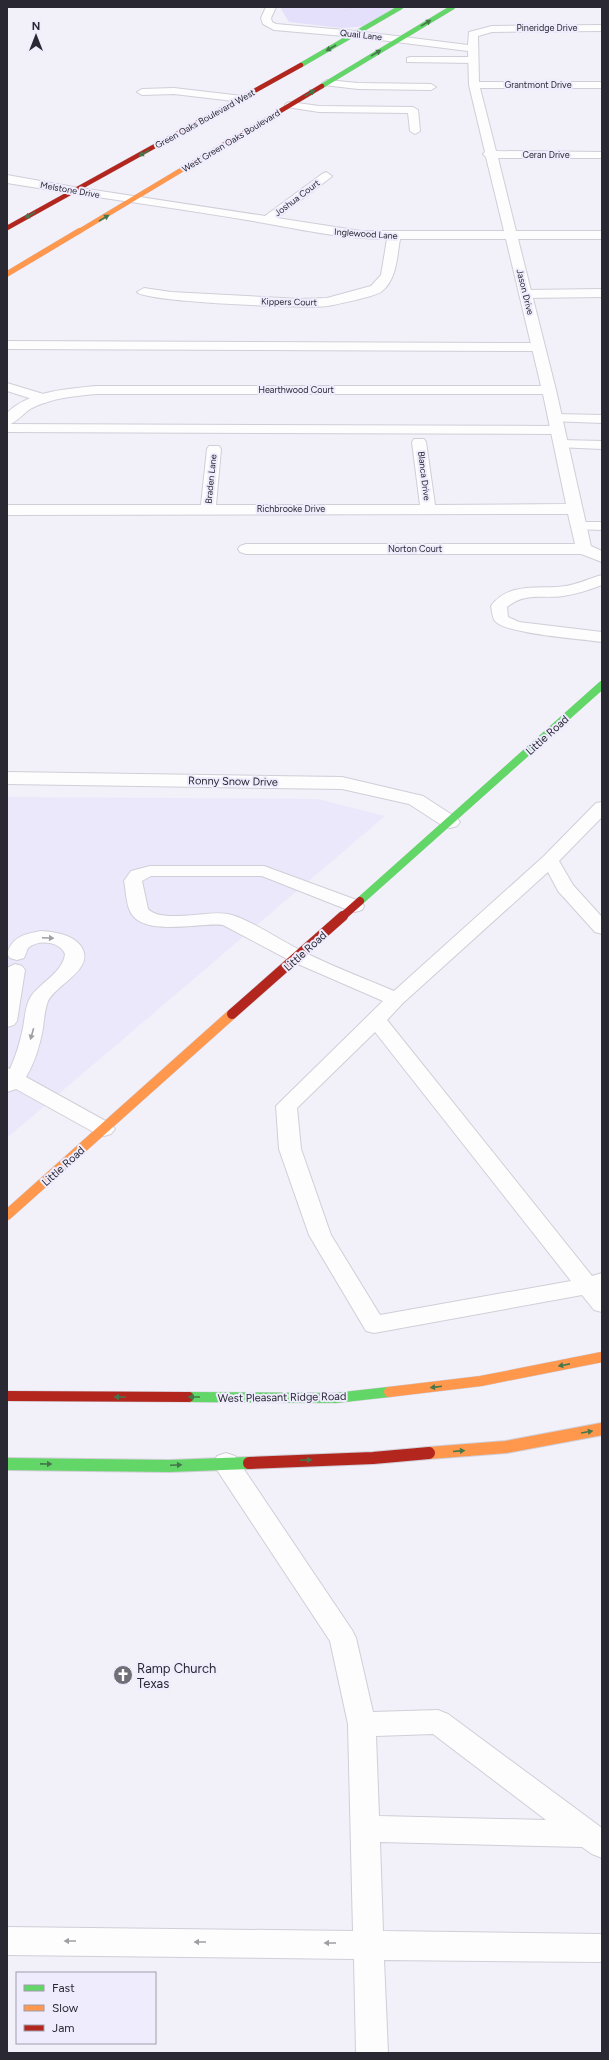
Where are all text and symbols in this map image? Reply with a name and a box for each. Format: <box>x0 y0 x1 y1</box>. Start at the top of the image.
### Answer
north arrow <box>16 16 56 56</box>
text: N <box>32 20 40 33</box>
one-way arrow <box>420 20 432 27</box>
street label: Pineridge Drive <box>517 22 578 33</box>
street label: Quail Lane <box>340 27 383 42</box>
one-way arrow <box>325 44 337 51</box>
one-way arrow <box>371 49 381 57</box>
street label: Grantmont Drive <box>504 79 572 90</box>
street label: Green Oaks Boulevard West <box>153 86 257 151</box>
one-way arrow <box>304 89 316 96</box>
street label: West Green Oaks Boulevard <box>180 107 282 174</box>
one-way arrow <box>138 149 150 156</box>
street label: Ceran Drive <box>522 149 570 160</box>
street label: Joshua Court <box>272 177 322 218</box>
street label: Melstone Drive <box>39 179 101 200</box>
one-way arrow <box>24 212 36 219</box>
one-way arrow <box>98 214 110 221</box>
street label: Inglewood Lane <box>334 226 398 241</box>
street label: Jason Drive <box>514 268 536 316</box>
street label: Kippers Court <box>261 296 318 307</box>
street label: Hearthwood Court <box>258 384 334 395</box>
street label: Blanca Drive <box>416 451 433 501</box>
street label: Braden Lane <box>202 454 219 504</box>
street label: Richbrooke Drive <box>257 503 325 514</box>
street label: Norton Court <box>388 543 443 554</box>
street label: Little Road <box>523 713 571 758</box>
street label: Ronny Snow Drive <box>188 774 278 789</box>
street label: Little Road <box>281 929 329 974</box>
one-way arrow <box>41 935 54 941</box>
one-way arrow <box>28 1027 34 1040</box>
street label: Little Road <box>39 1144 87 1189</box>
one-way arrow <box>558 1362 570 1368</box>
one-way arrow <box>430 1383 442 1390</box>
street label: West Pleasant Ridge Road <box>218 1390 346 1405</box>
one-way arrow <box>113 1394 126 1400</box>
one-way arrow <box>188 1394 200 1401</box>
one-way arrow <box>581 1429 593 1435</box>
one-way arrow <box>453 1448 465 1454</box>
one-way arrow <box>300 1457 312 1464</box>
one-way arrow <box>40 1461 53 1467</box>
one-way arrow <box>170 1462 182 1469</box>
place label: Ramp Church Texas <box>137 1661 216 1691</box>
church icon: Ramp Church Texas <box>112 1664 134 1686</box>
one-way arrow <box>63 1938 76 1944</box>
one-way arrow <box>193 1939 206 1945</box>
one-way arrow <box>323 1940 336 1946</box>
legend <box>16 1972 156 2044</box>
text: Fast <box>52 1981 75 1995</box>
text: Slow <box>52 2001 79 2015</box>
text: Jam <box>52 2021 75 2035</box>

